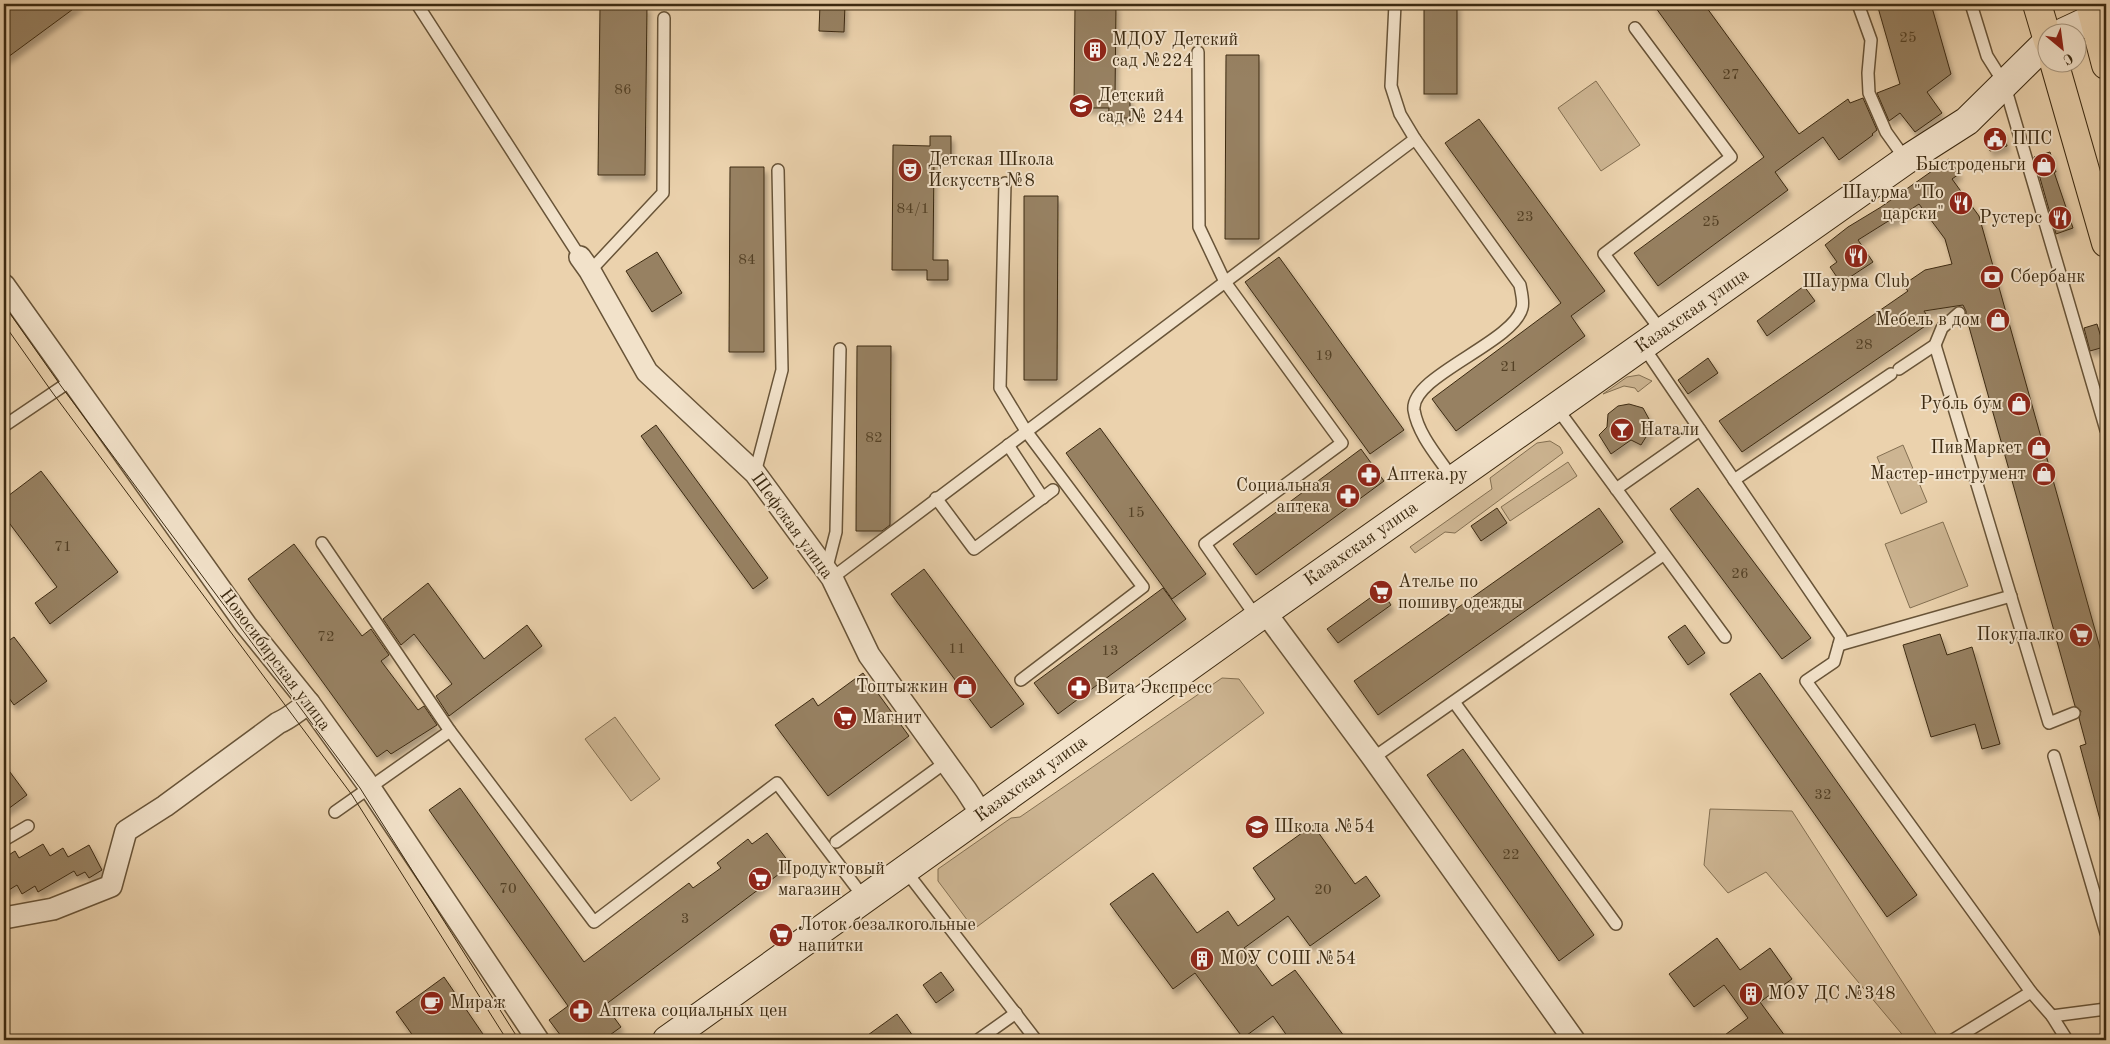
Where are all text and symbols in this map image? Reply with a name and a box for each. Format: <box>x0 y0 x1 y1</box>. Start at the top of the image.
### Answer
north arrow <box>2038 22 2088 72</box>
place label: МДОУ Детский сад №224 <box>1112 31 1238 70</box>
house number: 25 <box>1899 31 1917 46</box>
building icon: МДОУ Детский сад №224 <box>1082 37 1108 63</box>
text: С <box>2060 50 2075 67</box>
house number: 27 <box>1722 68 1740 83</box>
house number: 86 <box>614 83 632 98</box>
place label: Детский сад № 244 <box>1098 87 1184 126</box>
school or university icon: Детский сад № 244 <box>1068 93 1094 119</box>
public building icon: ППС <box>1982 126 2008 152</box>
place label: ППС <box>2012 130 2052 148</box>
place label: Детская Школа Искусств №8 <box>928 151 1054 190</box>
shop icon: Быстроденьги <box>2031 152 2057 178</box>
place label: Быстроденьги <box>1915 156 2026 174</box>
theatre icon: Детская Школа Искусств №8 <box>897 157 923 183</box>
place label: Шаурма "По царски" <box>1842 184 1944 223</box>
restaurant icon: Шаурма "По царски" <box>1948 190 1974 216</box>
house number: 84/1 <box>897 202 929 217</box>
restaurant icon: Рустерс <box>2047 205 2073 231</box>
place label: Рустерс <box>1979 209 2042 227</box>
house number: 23 <box>1516 210 1534 225</box>
house number: 25 <box>1702 215 1720 230</box>
restaurant icon: Шаурма Club <box>1843 243 1869 269</box>
house number: 84 <box>738 253 756 268</box>
bank icon: Сбербанк <box>1979 264 2005 290</box>
street label: Казахская улица <box>1632 265 1752 357</box>
place label: Сбербанк <box>2010 268 2085 286</box>
place label: Шаурма Club <box>1802 273 1910 291</box>
shop icon: Мебель в дом <box>1985 307 2011 333</box>
place label: Мебель в дом <box>1875 311 1980 329</box>
house number: 28 <box>1855 338 1873 353</box>
house number: 19 <box>1315 349 1333 364</box>
house number: 21 <box>1500 360 1518 375</box>
shop icon: Рубль бум <box>2006 391 2032 417</box>
place label: Рубль бум <box>1920 395 2002 413</box>
bar icon: Натали <box>1609 417 1635 443</box>
place label: Натали <box>1640 421 1699 439</box>
house number: 82 <box>865 431 883 446</box>
shop icon: ПивМаркет <box>2026 435 2052 461</box>
place label: ПивМаркет <box>1930 439 2022 457</box>
shop icon: Мастер-инструмент <box>2031 461 2057 487</box>
pharmacy icon: Аптека.ру <box>1356 462 1382 488</box>
place label: Мастер-инструмент <box>1870 465 2026 483</box>
place label: Аптека.ру <box>1386 466 1468 484</box>
street label: Шефская улица <box>747 470 836 583</box>
place label: Социальная аптека <box>1236 477 1330 516</box>
pharmacy icon: Социальная аптека <box>1335 483 1361 509</box>
street label: Казахская улица <box>1301 498 1421 590</box>
house number: 15 <box>1127 506 1145 521</box>
house number: 71 <box>54 540 72 555</box>
house number: 26 <box>1731 567 1749 582</box>
place label: Ателье по пошиву одежды <box>1398 573 1523 612</box>
supermarket icon: Ателье по пошиву одежды <box>1368 579 1394 605</box>
street label: Новосибирская улица <box>216 586 334 734</box>
supermarket icon: Покупалко <box>2068 622 2094 648</box>
place label: Покупалко <box>1977 626 2064 644</box>
house number: 72 <box>317 630 335 645</box>
house number: 11 <box>948 642 966 657</box>
house number: 13 <box>1101 644 1119 659</box>
shop icon: Топтыжкин <box>952 674 978 700</box>
pharmacy icon: Вита Экспресс <box>1066 675 1092 701</box>
place label: Топтыжкин <box>856 678 948 696</box>
place label: Вита Экспресс <box>1096 679 1212 697</box>
supermarket icon: Магнит <box>832 705 858 731</box>
place label: Магнит <box>862 709 922 727</box>
street label: Казахская улица <box>972 732 1091 826</box>
house number: 32 <box>1814 788 1832 803</box>
school or university icon: Школа №54 <box>1244 814 1270 840</box>
place label: Школа №54 <box>1274 818 1375 836</box>
house number: 22 <box>1502 848 1520 863</box>
place label: Продуктовый магазин <box>778 860 885 899</box>
supermarket icon: Продуктовый магазин <box>747 866 773 892</box>
house number: 70 <box>499 882 517 897</box>
house number: 20 <box>1314 883 1332 898</box>
house number: 3 <box>681 912 689 927</box>
place label: Лоток безалкогольные напитки <box>798 916 976 955</box>
supermarket icon: Лоток безалкогольные напитки <box>768 922 794 948</box>
building icon: МОУ СОШ №54 <box>1189 946 1215 972</box>
place label: МОУ СОШ №54 <box>1220 950 1356 968</box>
building icon: МОУ ДС №348 <box>1738 981 1764 1007</box>
place label: МОУ ДС №348 <box>1768 985 1896 1003</box>
cafe icon: Мираж <box>419 990 445 1016</box>
place label: Мираж <box>450 994 506 1012</box>
pharmacy icon: Аптека социальных цен <box>568 998 594 1024</box>
place label: Аптека социальных цен <box>598 1002 787 1020</box>

